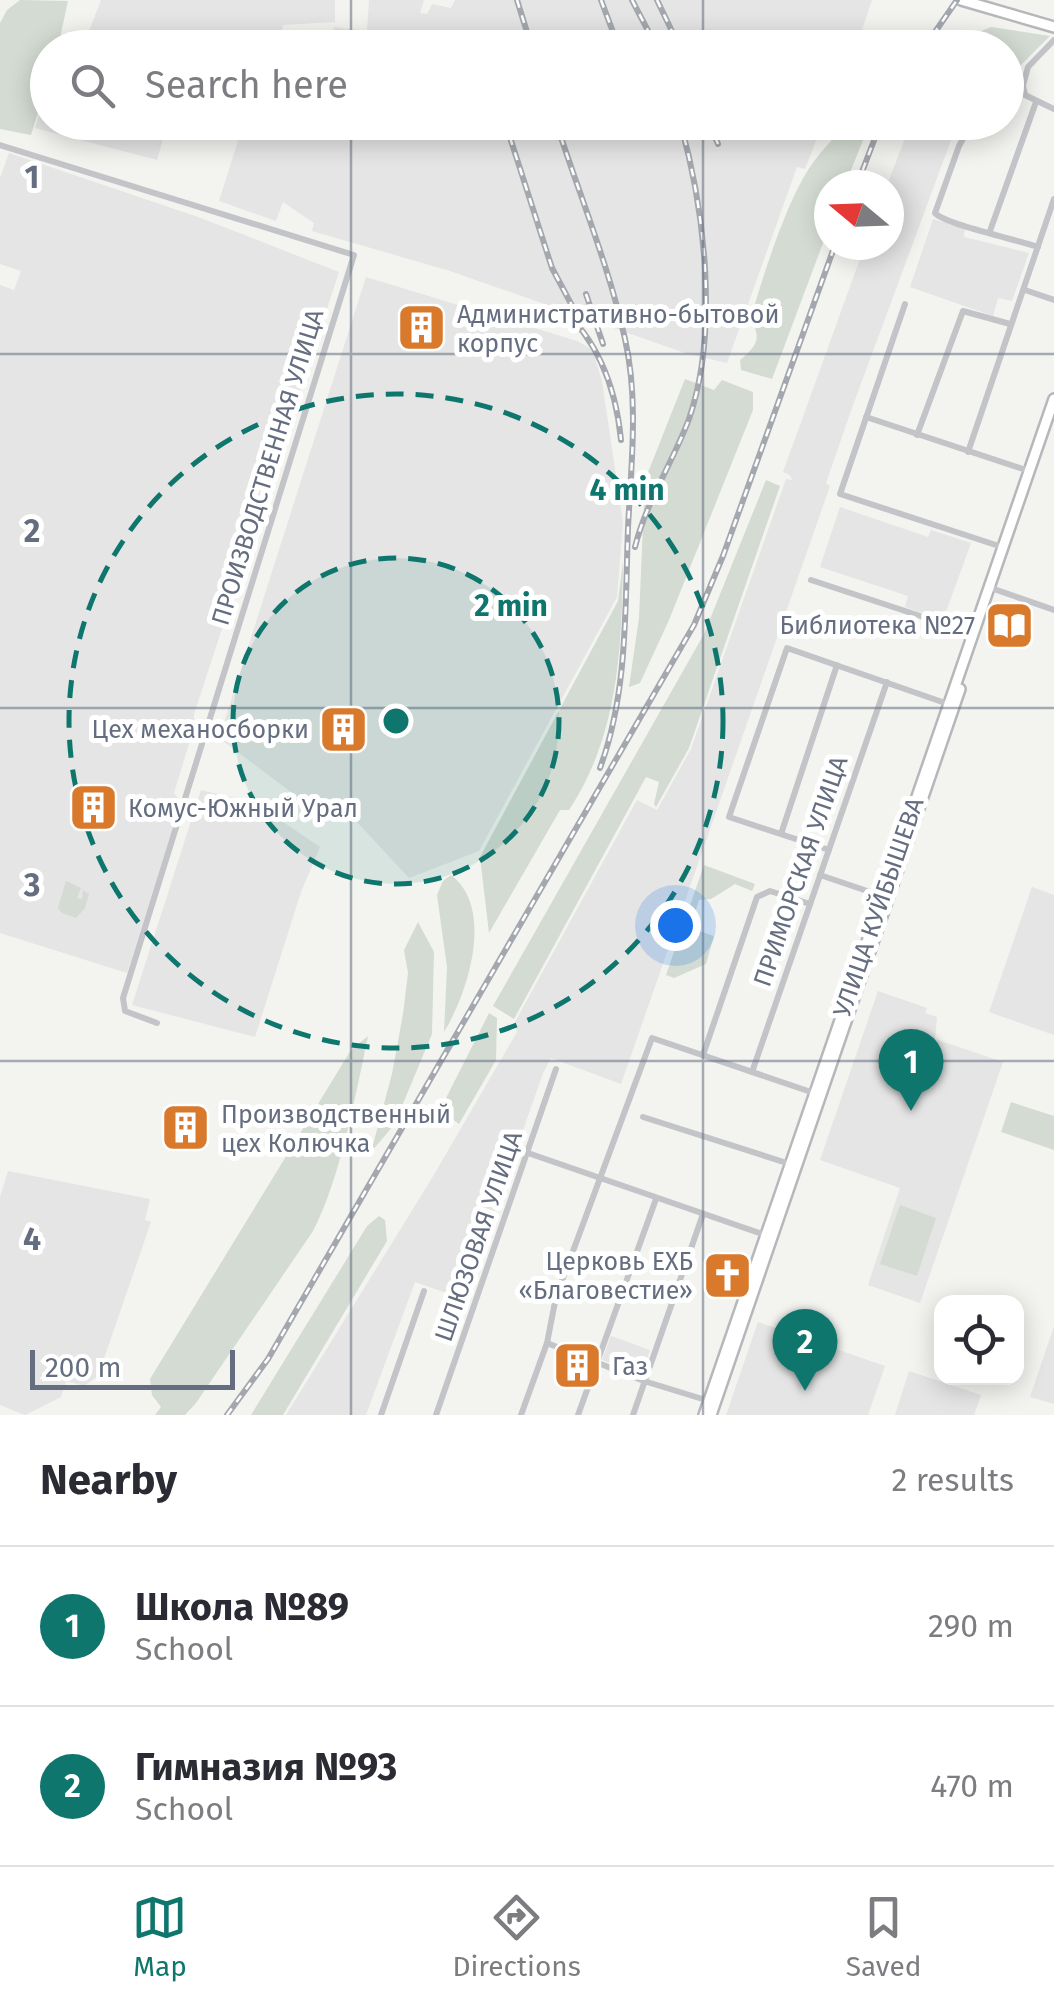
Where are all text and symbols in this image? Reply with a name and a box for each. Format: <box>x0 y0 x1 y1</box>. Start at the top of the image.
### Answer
search box <box>30 30 1024 140</box>
icon: search <box>65 58 120 113</box>
text: Search here <box>145 62 348 108</box>
text: 1 <box>25 158 39 196</box>
north arrow <box>814 170 904 260</box>
place label: Административно-бытовой корпус <box>457 300 779 359</box>
building icon: Административно-бытовой корпус <box>396 302 448 354</box>
street label: ПРОИЗВОДСТВЕННАЯ УЛИЦА <box>206 305 331 629</box>
text: 4 min <box>589 472 665 508</box>
text: 2 <box>24 512 40 550</box>
text: 2 min <box>474 588 548 624</box>
library icon: Библиотека №27 <box>984 599 1036 651</box>
place label: Библиотека №27 <box>780 611 975 641</box>
building icon: Цех механосборки <box>318 703 370 755</box>
centre of rings <box>378 703 414 739</box>
place label: Цех механосборки <box>92 715 309 745</box>
street label: ПРИМОРСКАЯ УЛИЦА <box>747 752 855 991</box>
building icon: Комус-Южный Урал <box>67 782 119 834</box>
street label: УЛИЦА КУЙБЫШЕВА <box>826 793 931 1021</box>
place label: Комус-Южный Урал <box>128 794 358 824</box>
text: 3 <box>23 866 40 904</box>
your location <box>650 900 701 951</box>
pin: 1 <box>878 1028 944 1111</box>
place label: Производственный цех Колючка <box>221 1100 451 1159</box>
building icon: Производственный цех Колючка <box>160 1102 212 1154</box>
street label: ШЛЮЗОВАЯ УЛИЦА <box>429 1127 529 1345</box>
text: 4 <box>23 1220 41 1258</box>
place label: Церковь ЕХБ «Благовестие» <box>518 1247 693 1306</box>
church icon: Церковь ЕХБ «Благовестие» <box>702 1249 754 1301</box>
map controls <box>934 1295 1024 1385</box>
button: locate <box>934 1295 1024 1385</box>
pin: 2 <box>772 1308 838 1391</box>
building icon: Газ <box>551 1340 603 1392</box>
scale bar <box>30 1345 235 1390</box>
text: 200 m <box>45 1351 122 1384</box>
place label: Газ <box>612 1352 648 1382</box>
text: Nearby <box>40 1455 177 1505</box>
text: 2 results <box>891 1461 1014 1499</box>
text: Школа №89 <box>135 1584 349 1630</box>
text: 1 <box>65 1607 80 1645</box>
text: 290 m <box>928 1607 1014 1645</box>
text: School <box>135 1630 233 1668</box>
text: Гимназия №93 <box>135 1744 397 1790</box>
text: 2 <box>64 1767 81 1805</box>
text: 470 m <box>930 1767 1014 1805</box>
text: School <box>135 1790 233 1828</box>
tab: Map <box>132 1890 187 1983</box>
tab: Directions <box>452 1890 581 1983</box>
tab: Saved <box>846 1890 922 1983</box>

